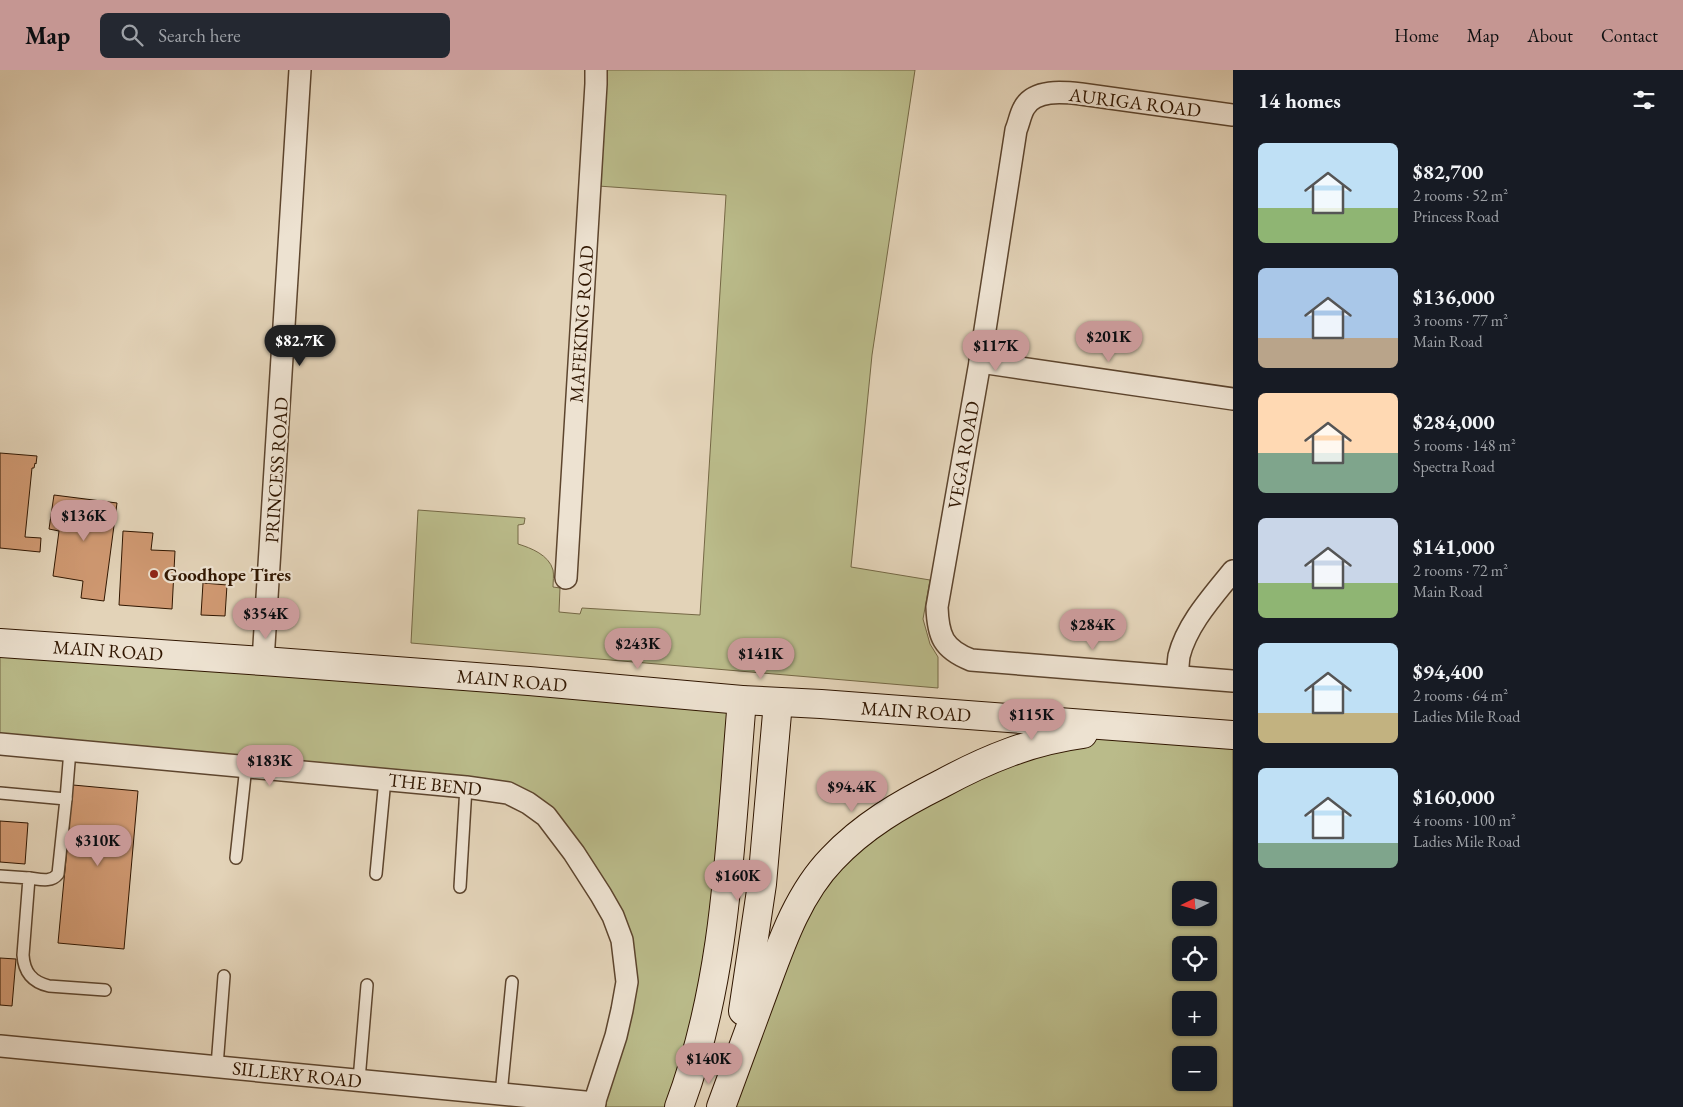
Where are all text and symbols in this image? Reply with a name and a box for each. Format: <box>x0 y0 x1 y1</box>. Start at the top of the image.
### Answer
search box <box>100 13 450 58</box>
text: Map <box>25 20 70 51</box>
icon: search <box>118 21 146 49</box>
text: Search here <box>158 23 241 48</box>
text: Home <box>1394 24 1439 47</box>
text: Map <box>1467 24 1499 47</box>
text: About <box>1527 24 1573 47</box>
text: Contact <box>1601 24 1658 47</box>
street label: AURIGA ROAD <box>1066 82 1202 123</box>
icon: filters <box>1630 86 1658 114</box>
text: 14 homes <box>1258 87 1341 114</box>
text: $82,700 <box>1413 158 1483 185</box>
icon: home <box>1298 163 1358 223</box>
text: 2 rooms · 52 m² <box>1413 185 1508 206</box>
text: Princess Road <box>1413 206 1499 227</box>
street label: MAFEKING ROAD <box>564 244 599 404</box>
text: $136,000 <box>1413 283 1495 310</box>
icon: home <box>1298 288 1358 348</box>
text: 3 rooms · 77 m² <box>1413 310 1508 331</box>
pin: $201K <box>1074 320 1144 363</box>
pin: $82.7K <box>259 324 341 367</box>
text: $201K <box>1087 326 1131 347</box>
text: $82.7K <box>276 330 324 351</box>
pin: $117K <box>961 330 1031 372</box>
text: Main Road <box>1413 331 1483 352</box>
text: $117K <box>974 335 1018 356</box>
street label: PRINCESS ROAD <box>259 396 294 544</box>
street label: VEGA ROAD <box>942 399 985 511</box>
text: $284,000 <box>1413 408 1495 435</box>
icon: home <box>1298 413 1358 473</box>
text: 5 rooms · 148 m² <box>1413 435 1516 456</box>
text: Spectra Road <box>1413 456 1495 477</box>
pin: $136K <box>49 500 119 542</box>
text: $136K <box>62 505 106 526</box>
text: $141,000 <box>1413 533 1495 560</box>
icon: home <box>1298 538 1358 598</box>
text: 2 rooms · 72 m² <box>1413 560 1508 581</box>
place label: Goodhope Tires <box>164 562 291 587</box>
marker: Goodhope Tires <box>148 568 160 580</box>
text: Main Road <box>1413 581 1483 602</box>
pin: $354K <box>231 598 301 640</box>
text: $354K <box>244 603 288 624</box>
pin: $284K <box>1058 608 1128 651</box>
text: $284K <box>1071 614 1115 635</box>
pin: $243K <box>603 628 673 670</box>
text: $243K <box>616 633 660 654</box>
street label: MAIN ROAD <box>52 634 164 667</box>
pin: $141K <box>726 638 796 680</box>
text: $141K <box>739 643 783 664</box>
text: $94,400 <box>1413 658 1483 685</box>
street label: MAIN ROAD <box>456 663 568 698</box>
icon: home <box>1298 663 1358 723</box>
text: 2 rooms · 64 m² <box>1413 685 1508 706</box>
street label: MAIN ROAD <box>860 695 972 728</box>
pin: $115K <box>997 698 1067 741</box>
text: $115K <box>1010 704 1054 725</box>
text: Ladies Mile Road <box>1413 706 1520 727</box>
pin: $183K <box>235 744 305 787</box>
text: $183K <box>248 750 292 771</box>
street label: THE BEND <box>387 767 483 802</box>
pin: $94.4K <box>811 770 893 813</box>
text: $94.4K <box>828 776 876 797</box>
text: $160,000 <box>1413 783 1495 810</box>
icon: home <box>1298 788 1358 848</box>
text: 4 rooms · 100 m² <box>1413 810 1516 831</box>
pin: $310K <box>63 824 133 867</box>
text: $310K <box>76 830 120 851</box>
text: Ladies Mile Road <box>1413 831 1520 852</box>
pin: $160K <box>703 860 773 902</box>
text: $160K <box>716 865 760 886</box>
north arrow <box>1172 881 1218 926</box>
map controls <box>1172 881 1217 1091</box>
button: locate <box>1172 936 1217 981</box>
button: + <box>1172 991 1217 1036</box>
pin: $140K <box>674 1042 744 1085</box>
button: − <box>1172 1046 1217 1091</box>
text: $140K <box>687 1048 731 1069</box>
street label: SILLERY ROAD <box>231 1055 363 1094</box>

